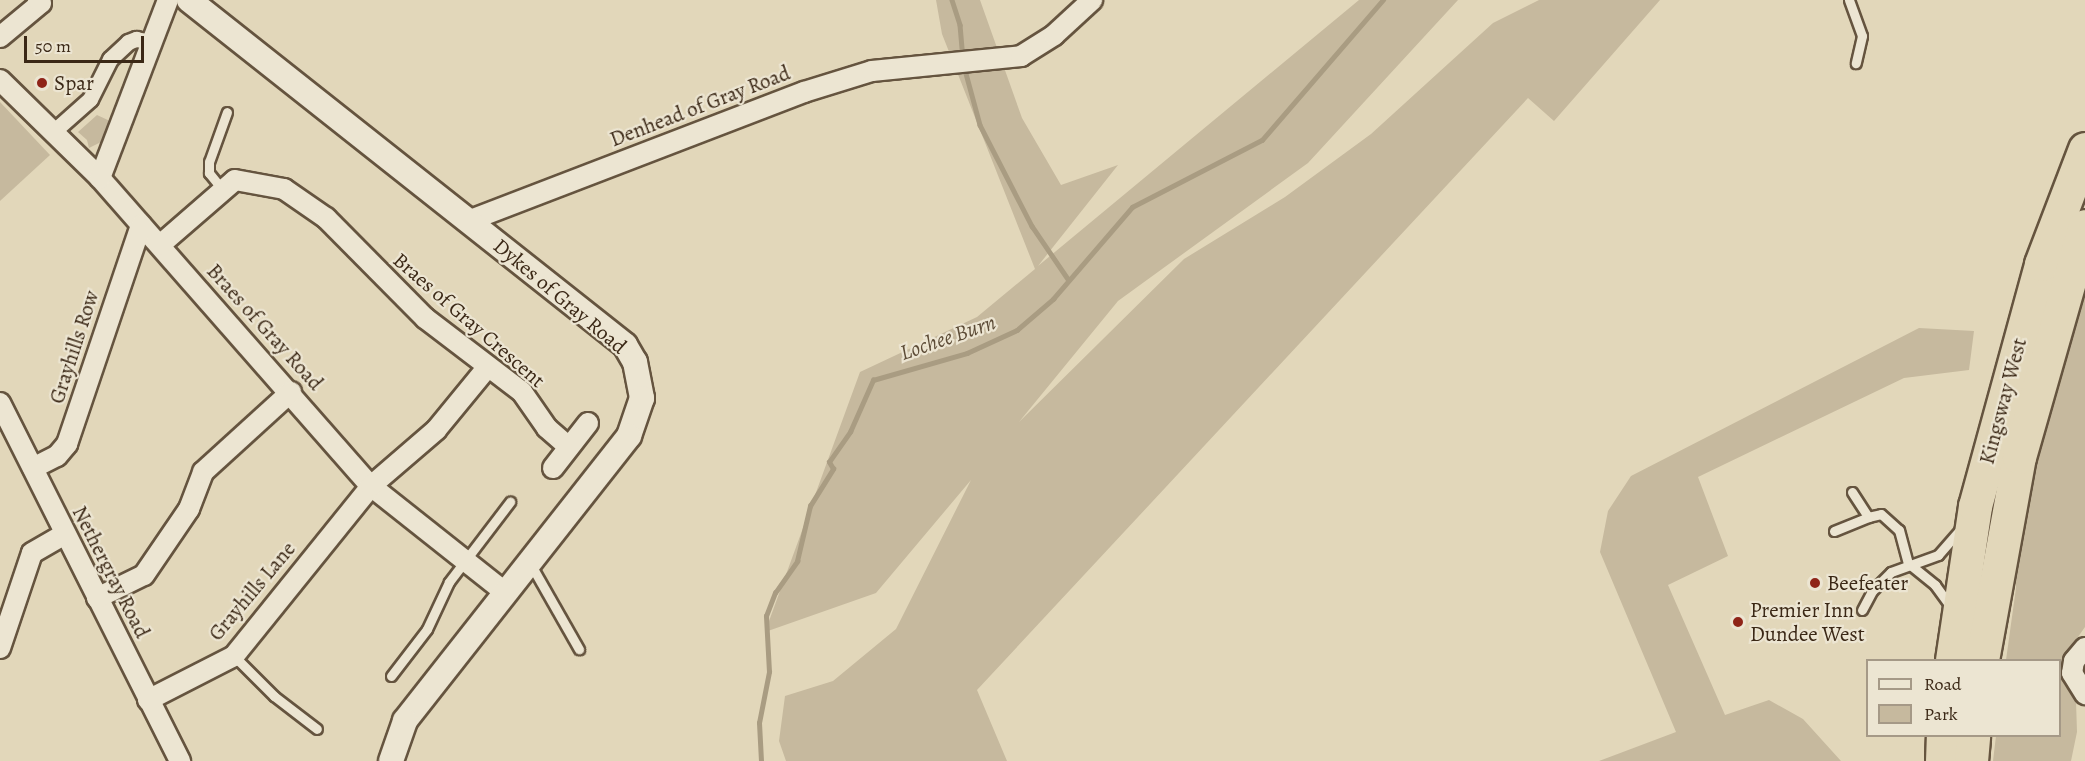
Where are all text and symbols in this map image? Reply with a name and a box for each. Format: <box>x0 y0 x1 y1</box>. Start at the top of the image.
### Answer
scale bar <box>27 24 147 62</box>
text: 50 m <box>35 34 71 58</box>
street label: Denhead of Gray Road <box>606 60 794 152</box>
place label: Spar <box>54 70 94 96</box>
marker: Spar <box>35 76 49 90</box>
street label: Dykes of Gray Road <box>488 233 632 359</box>
street label: Braes of Gray Crescent <box>388 247 550 393</box>
street label: Braes of Gray Road <box>202 259 328 395</box>
street label: Grayhills Row <box>44 287 104 407</box>
water label: Lochee Burn <box>897 309 999 367</box>
street label: Kingsway West <box>1974 335 2032 467</box>
street label: Nethergray Road <box>67 502 155 642</box>
street label: Grayhills Lane <box>203 536 301 646</box>
place label: Beefeater <box>1827 570 1908 596</box>
marker: Beefeater <box>1808 576 1822 590</box>
place label: Premier Inn Dundee West <box>1750 597 1865 647</box>
marker: Premier Inn Dundee West <box>1731 615 1745 629</box>
legend <box>1866 659 2061 737</box>
text: Road <box>1924 672 1961 696</box>
text: Park <box>1924 702 1958 726</box>

